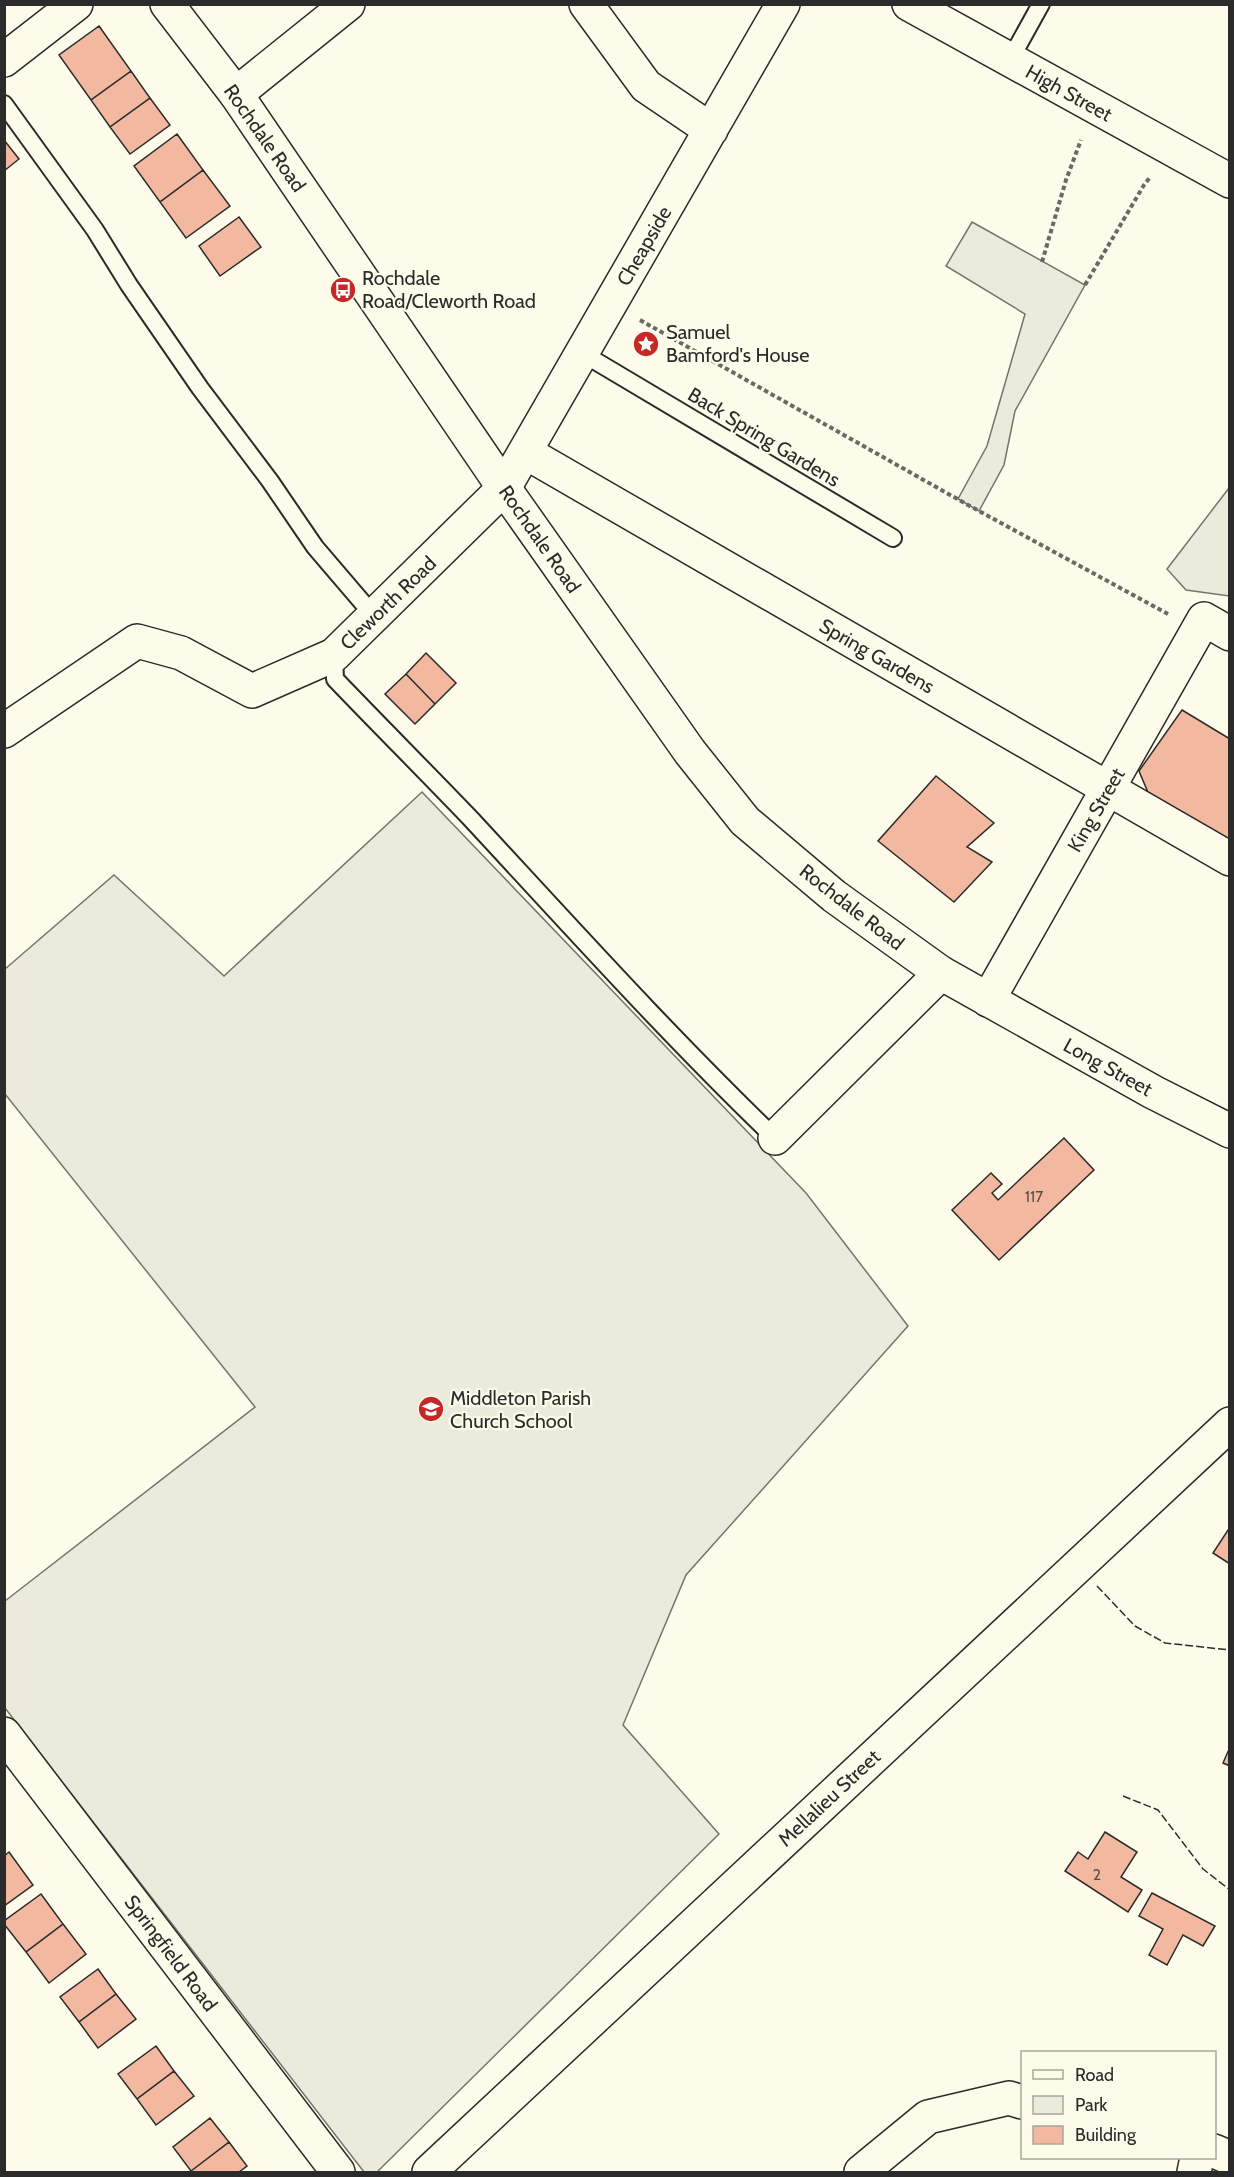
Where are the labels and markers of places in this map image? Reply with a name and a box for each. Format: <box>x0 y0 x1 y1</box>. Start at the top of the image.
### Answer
place label: Rochdale Road/Cleworth Road <box>362 266 536 313</box>
bus stop icon: Rochdale Road/Cleworth Road <box>328 275 358 305</box>
place label: Samuel Bamford's House <box>666 320 809 367</box>
place icon: Samuel Bamford's House <box>631 329 661 359</box>
place label: Middleton Parish Church School <box>450 1386 591 1433</box>
school or university icon: Middleton Parish Church School <box>416 1394 446 1424</box>

